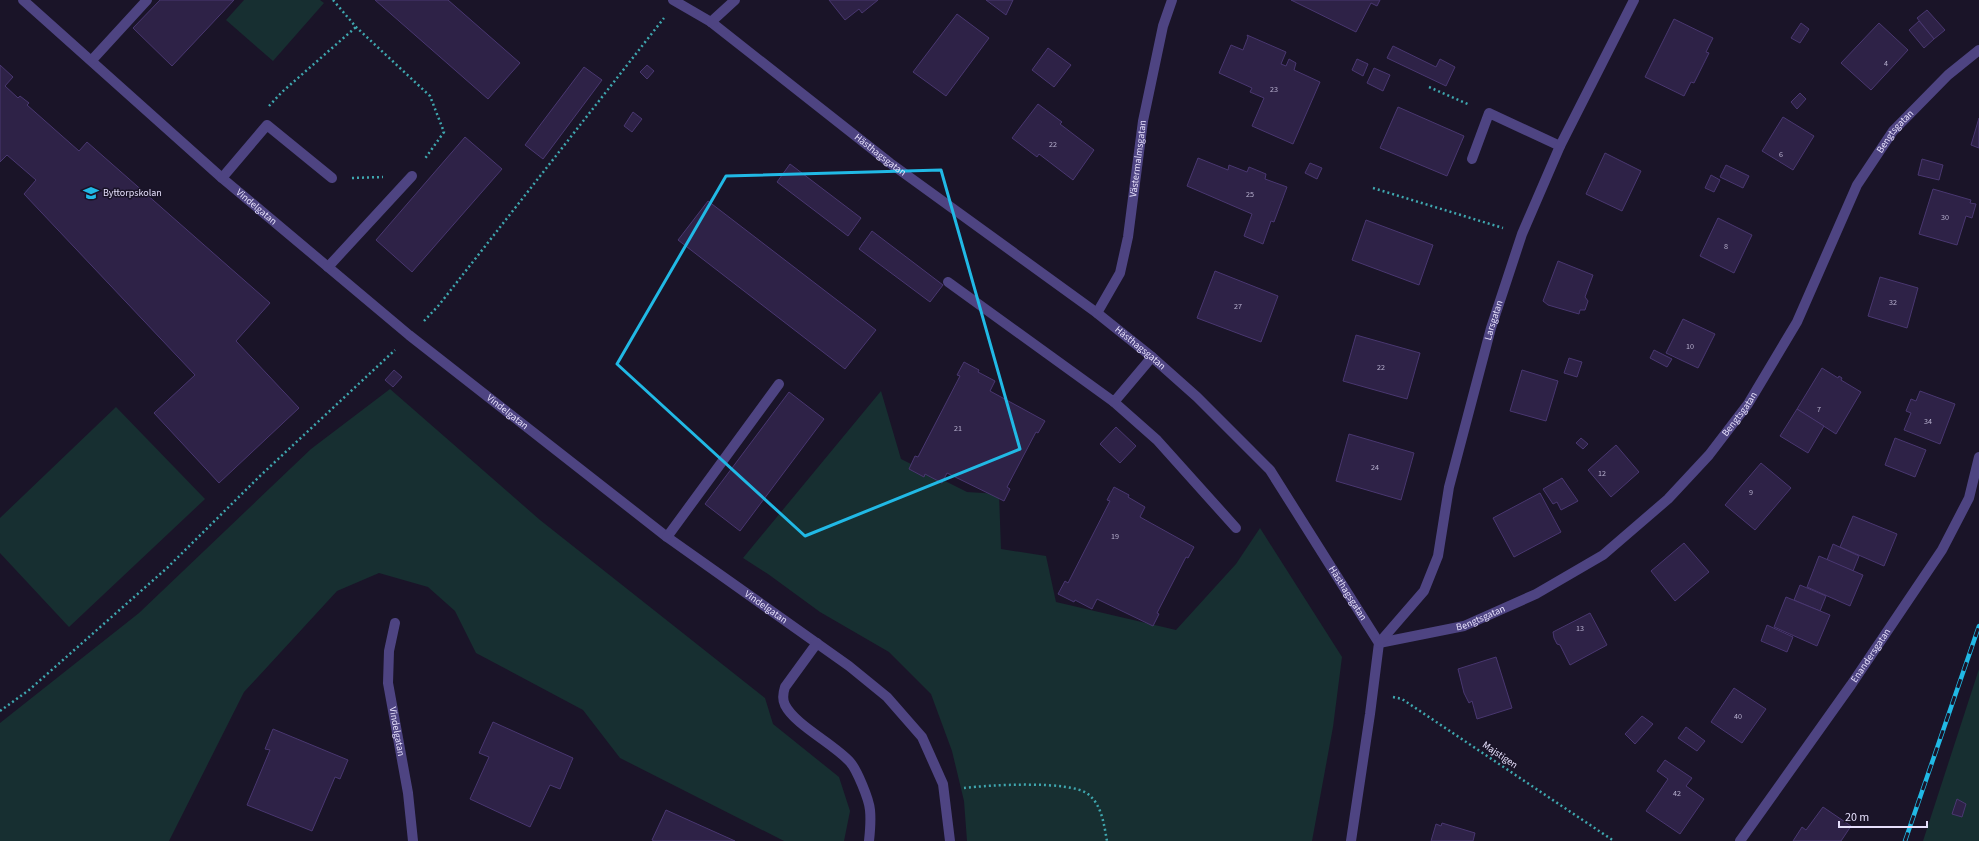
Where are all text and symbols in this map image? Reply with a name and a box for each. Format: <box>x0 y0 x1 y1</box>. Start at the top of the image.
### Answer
house number: 4 <box>1884 58 1888 69</box>
house number: 23 <box>1270 84 1278 95</box>
street label: Bengtsgatan <box>1873 107 1917 156</box>
street label: Västermalmsgatan <box>1126 119 1150 198</box>
street label: Hästhagsgatan <box>851 130 909 179</box>
house number: 22 <box>1049 139 1057 150</box>
house number: 6 <box>1779 149 1783 160</box>
school or university icon: Byttorpskolan <box>82 184 100 202</box>
place label: Byttorpskolan <box>103 186 162 200</box>
street label: Vindelgatan <box>233 186 280 228</box>
house number: 25 <box>1246 189 1254 200</box>
house number: 30 <box>1941 212 1949 223</box>
house number: 8 <box>1724 241 1728 252</box>
house number: 32 <box>1889 297 1897 308</box>
street label: Larsgatan <box>1481 299 1507 342</box>
house number: 27 <box>1234 301 1242 312</box>
street label: Hästhagsgatan <box>1112 323 1169 373</box>
house number: 10 <box>1686 341 1694 352</box>
house number: 22 <box>1377 362 1385 373</box>
street label: Bengtsgatan <box>1719 389 1761 439</box>
street label: Vindelgatan <box>483 391 531 433</box>
house number: 7 <box>1817 404 1821 415</box>
house number: 34 <box>1924 416 1932 427</box>
house number: 21 <box>954 423 962 434</box>
house number: 24 <box>1371 462 1379 473</box>
house number: 12 <box>1598 468 1606 479</box>
house number: 9 <box>1749 487 1753 498</box>
house number: 19 <box>1111 531 1119 542</box>
street label: Hästhagsgatan <box>1325 563 1370 623</box>
street label: Vindelgatan <box>742 587 790 627</box>
street label: Bengtsgatan <box>1455 602 1508 634</box>
house number: 13 <box>1576 623 1584 634</box>
street label: Enandersgatan <box>1847 626 1894 686</box>
street label: Vindelgatan <box>385 706 408 757</box>
house number: 40 <box>1734 711 1742 722</box>
street label: Majstigen <box>1480 738 1520 772</box>
house number: 42 <box>1673 788 1681 799</box>
scale bar <box>1839 803 1927 829</box>
text: 20 m <box>1845 809 1869 826</box>

